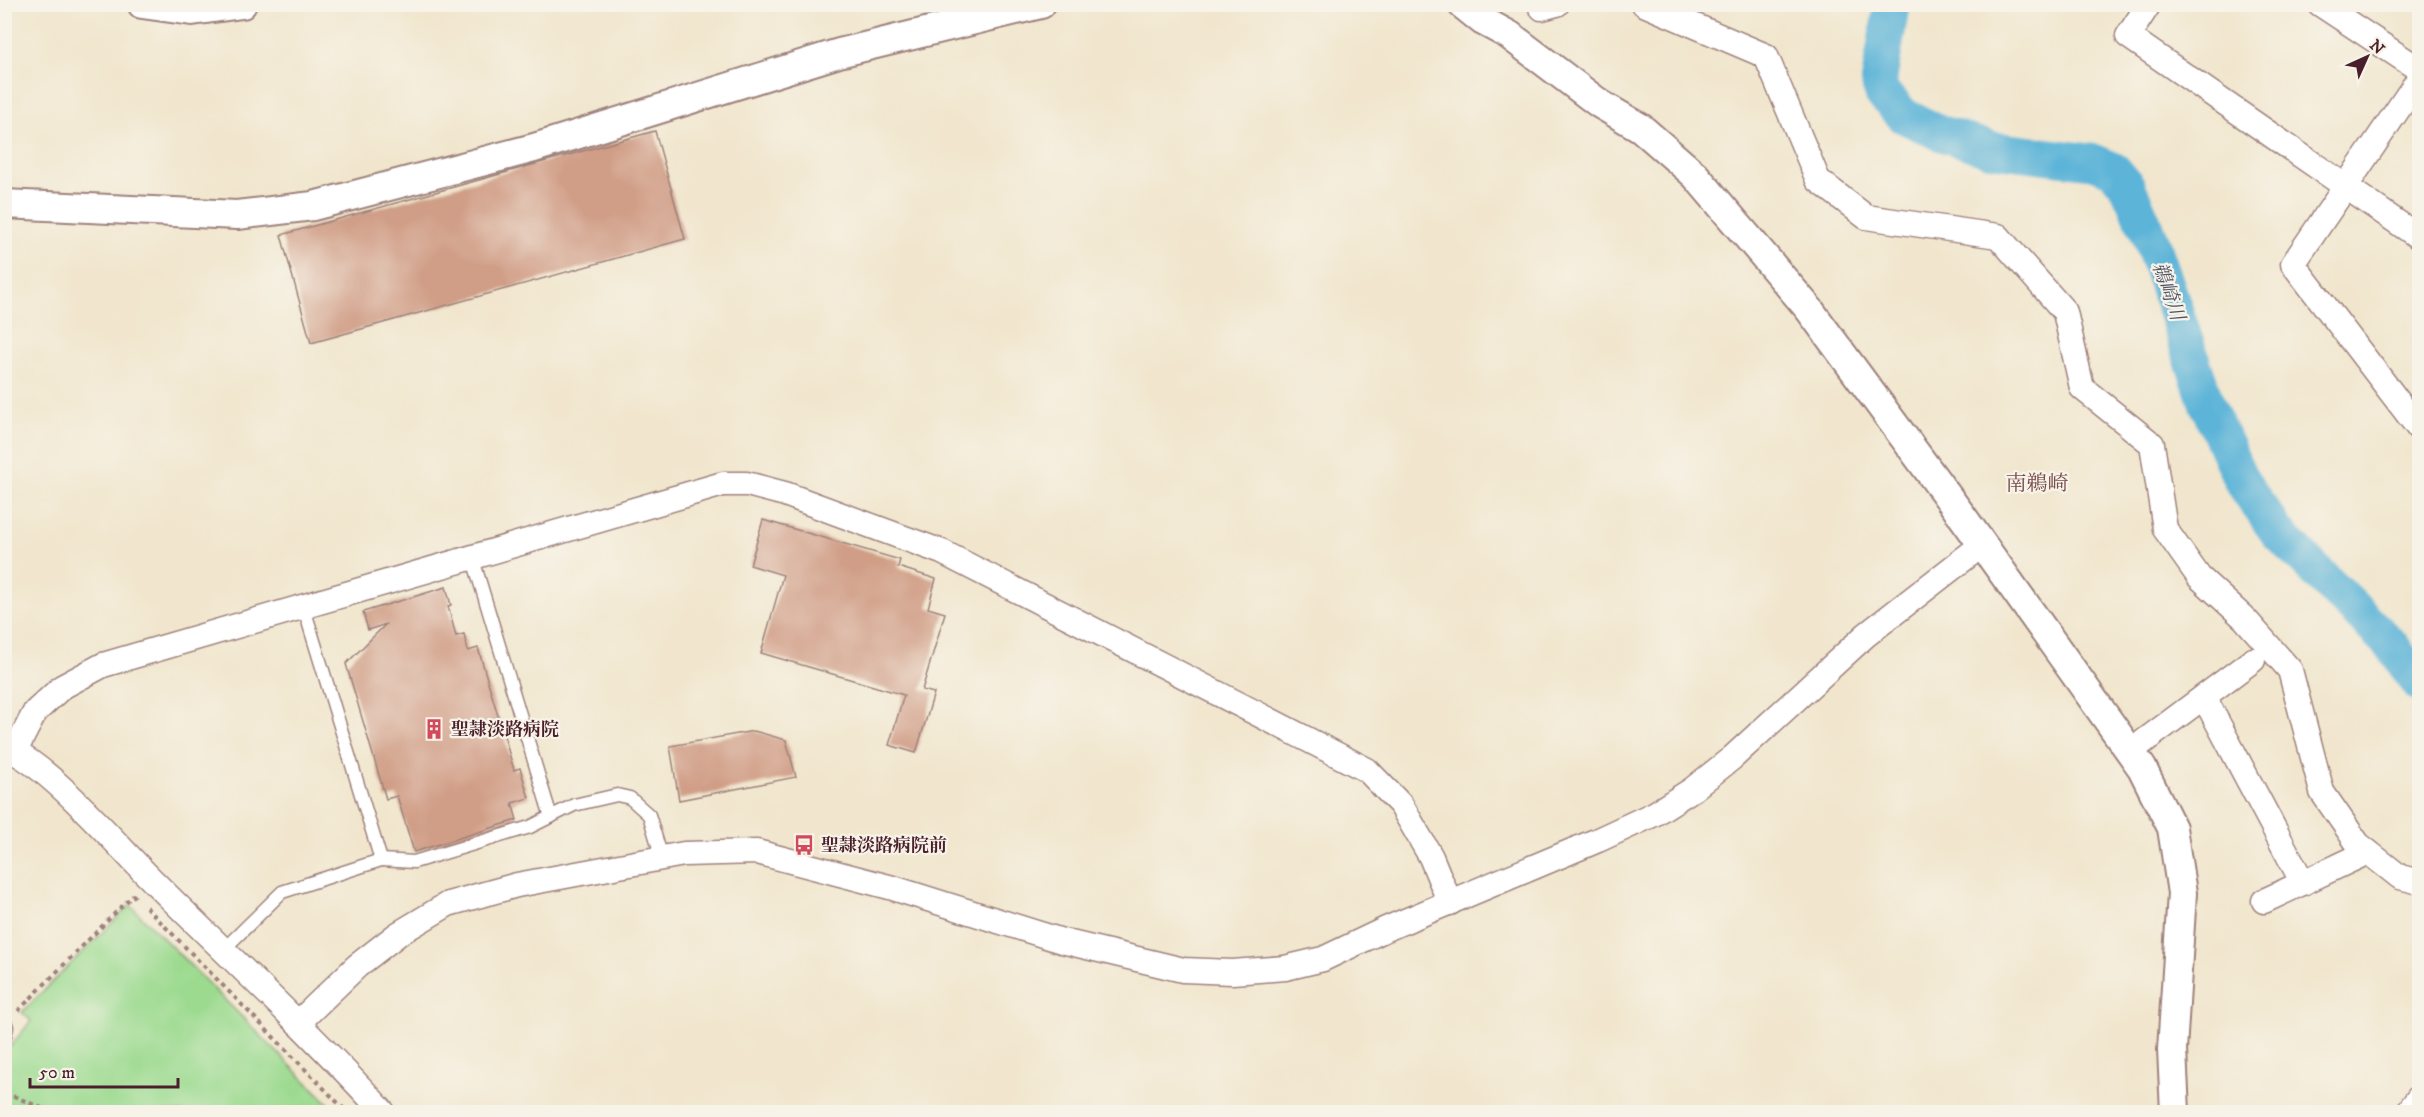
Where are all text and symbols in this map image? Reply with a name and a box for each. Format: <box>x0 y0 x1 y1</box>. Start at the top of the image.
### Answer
north arrow <box>2337 27 2397 87</box>
text: N <box>2365 35 2389 59</box>
water label: 鵜崎川 <box>2146 259 2190 326</box>
district label: 南鵜崎 <box>2006 471 2069 497</box>
building icon: 聖隷淡路病院 <box>422 717 446 741</box>
place label: 聖隷淡路病院 <box>451 719 559 741</box>
bus stop icon: 聖隷淡路病院前 <box>792 833 816 857</box>
place label: 聖隷淡路病院前 <box>821 835 947 857</box>
scale bar <box>30 1051 178 1089</box>
text: 50 m <box>39 1062 75 1084</box>

